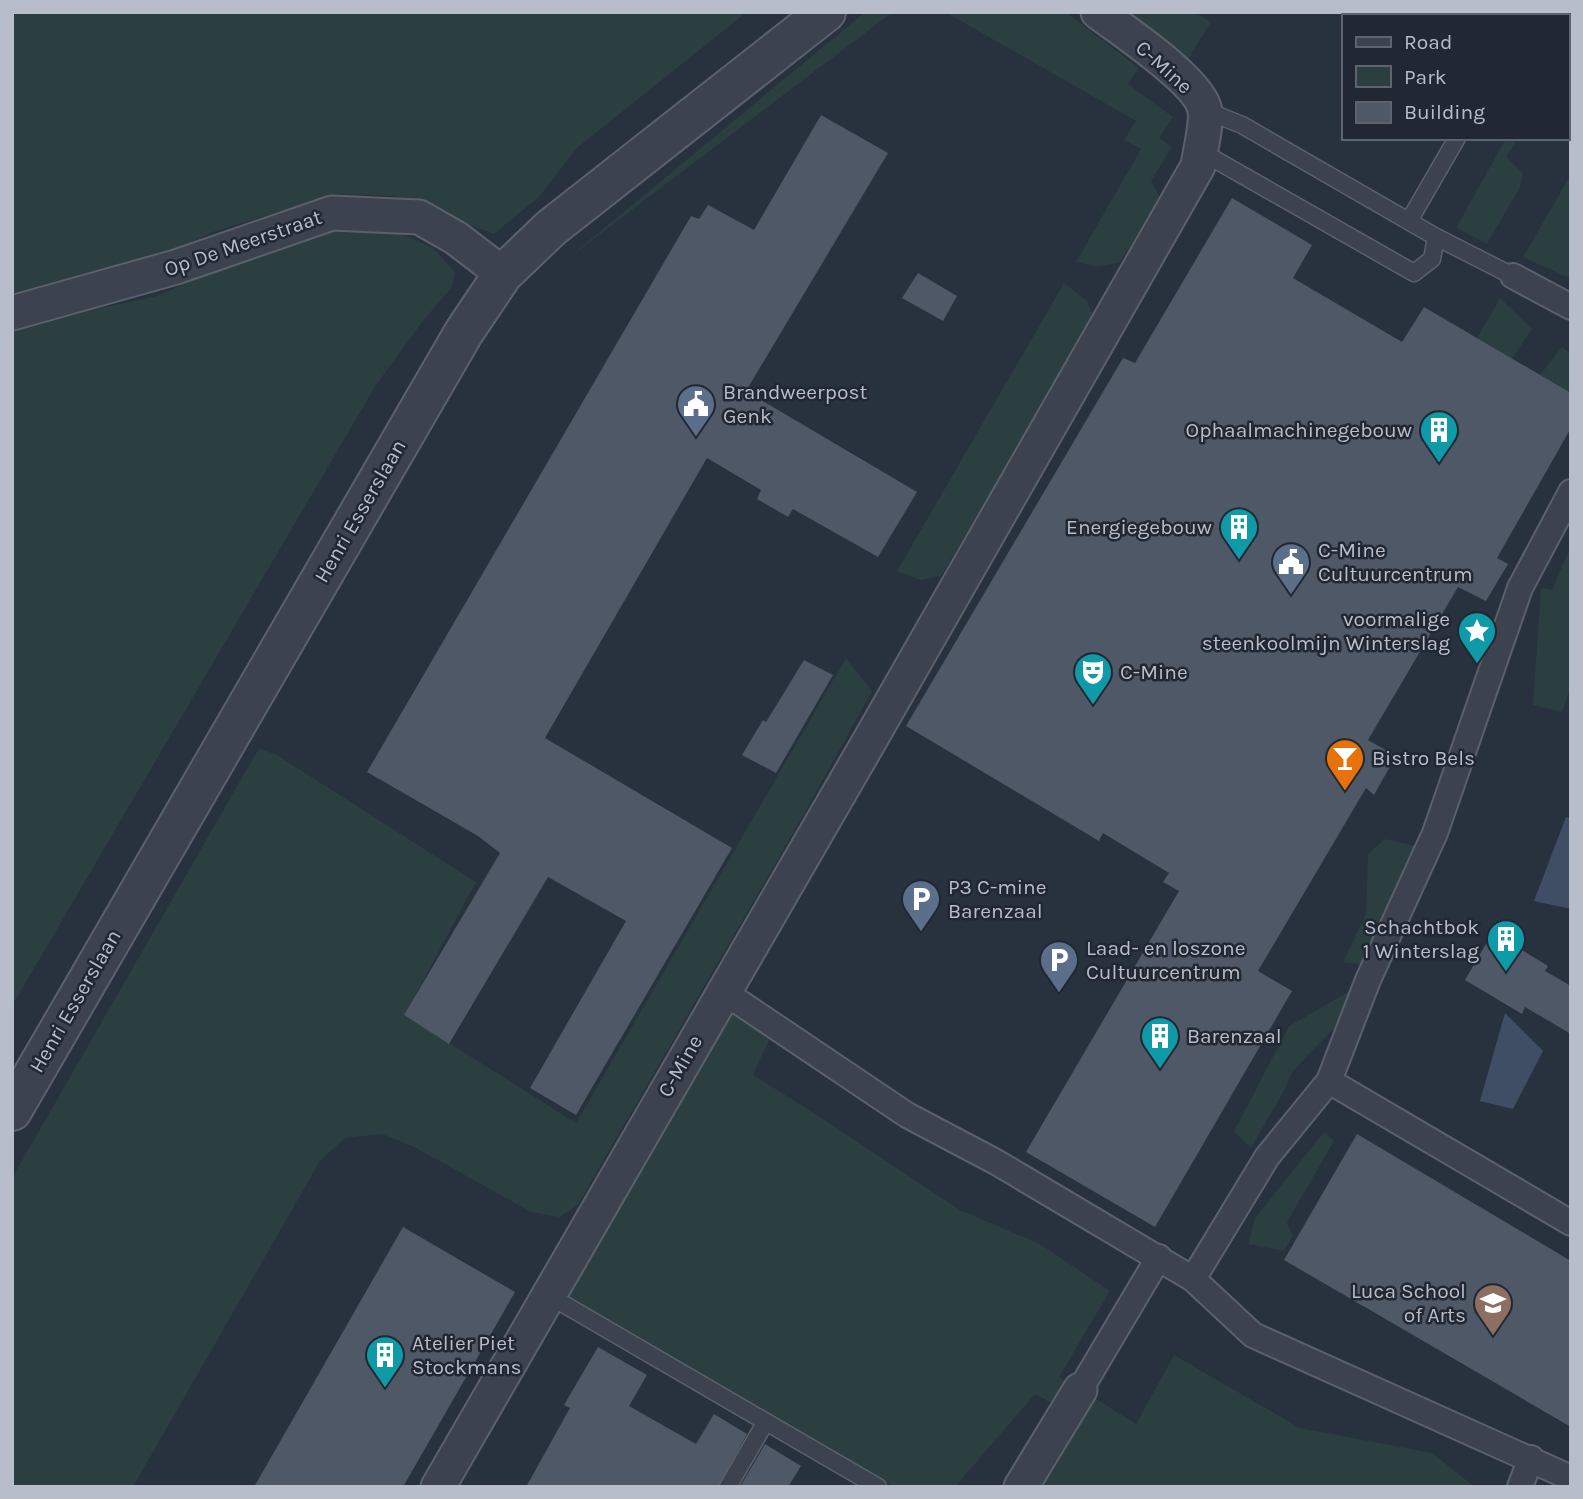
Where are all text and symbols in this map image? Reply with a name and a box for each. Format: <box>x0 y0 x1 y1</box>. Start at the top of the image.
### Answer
legend <box>1342 14 1569 140</box>
text: Road <box>1404 30 1452 54</box>
street label: C-Mine <box>1131 35 1197 99</box>
text: Park <box>1404 65 1447 89</box>
text: Building <box>1404 100 1485 124</box>
street label: Op De Meerstraat <box>161 205 325 281</box>
place label: Brandweerpost Genk <box>723 380 867 428</box>
public building icon: Brandweerpost Genk <box>675 383 717 438</box>
building icon: Ophaalmachinegebouw <box>1418 409 1460 464</box>
place label: Ophaalmachinegebouw <box>1186 418 1412 442</box>
street label: Henri Esserslaan <box>309 435 411 587</box>
building icon: Energiegebouw <box>1218 506 1260 561</box>
place label: Energiegebouw <box>1066 515 1212 539</box>
place label: C-Mine Cultuurcentrum <box>1318 538 1473 586</box>
public building icon: C-Mine Cultuurcentrum <box>1270 541 1312 596</box>
place label: voormalige steenkoolmijn Winterslag <box>1202 607 1450 655</box>
place icon: voormalige steenkoolmijn Winterslag <box>1456 610 1498 665</box>
theatre icon: C-Mine <box>1072 651 1114 706</box>
place label: C-Mine <box>1120 660 1188 684</box>
bar icon: Bistro Bels <box>1324 737 1366 792</box>
place label: Bistro Bels <box>1372 746 1475 770</box>
place label: P3 C-mine Barenzaal <box>948 875 1047 923</box>
parking icon: P3 C-mine Barenzaal <box>900 878 942 933</box>
place label: Schachtbok 1 Winterslag <box>1363 915 1479 963</box>
building icon: Schachtbok 1 Winterslag <box>1485 918 1527 973</box>
street label: Henri Esserslaan <box>24 925 126 1077</box>
place label: Laad- en loszone Cultuurcentrum <box>1086 936 1245 984</box>
parking icon: Laad- en loszone Cultuurcentrum <box>1038 939 1080 994</box>
building icon: Barenzaal <box>1139 1015 1181 1070</box>
place label: Barenzaal <box>1187 1024 1282 1048</box>
street label: C-Mine <box>653 1031 707 1101</box>
place label: Luca School of Arts <box>1351 1279 1466 1327</box>
school or university icon: Luca School of Arts <box>1472 1282 1514 1337</box>
place label: Atelier Piet Stockmans <box>412 1331 522 1379</box>
building icon: Atelier Piet Stockmans <box>364 1334 406 1389</box>

